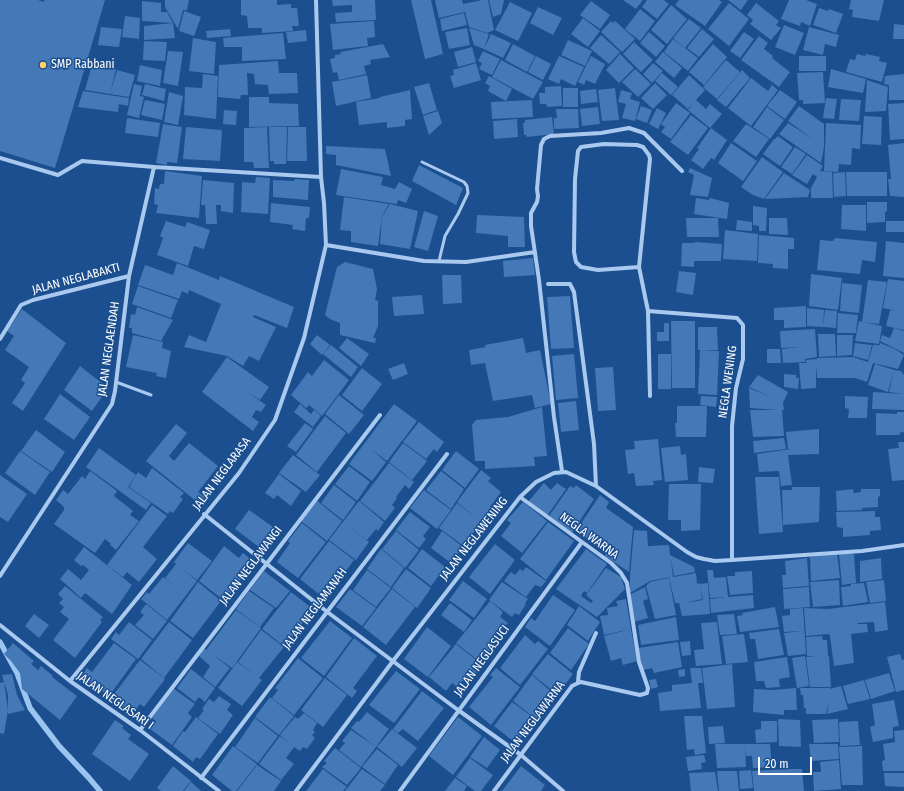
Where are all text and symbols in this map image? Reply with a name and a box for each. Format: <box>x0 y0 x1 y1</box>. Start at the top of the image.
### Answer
place label: SMP Rabbani <box>51 58 115 72</box>
marker: SMP Rabbani <box>38 60 48 70</box>
street label: JALAN NEGLABAKTI <box>30 260 122 298</box>
street label: JALAN NEGLAENDAH <box>95 300 123 398</box>
street label: NEGLA WENING <box>716 345 740 419</box>
street label: JALAN NEGLARASA <box>190 435 254 513</box>
street label: JALAN NEGLAWENING <box>437 494 511 584</box>
street label: NEGLA WARNA <box>557 510 621 562</box>
street label: JALAN NEGLAWANGI <box>217 524 285 608</box>
street label: JALAN NEGLAMANAH <box>280 565 350 653</box>
street label: JALAN NEGLASUCI <box>451 622 513 700</box>
street label: JALAN NEGLASARI I <box>74 669 156 733</box>
street label: JALAN NEGLAWARNA <box>498 679 568 765</box>
scale bar <box>760 749 814 775</box>
text: 20 m <box>765 757 789 771</box>

